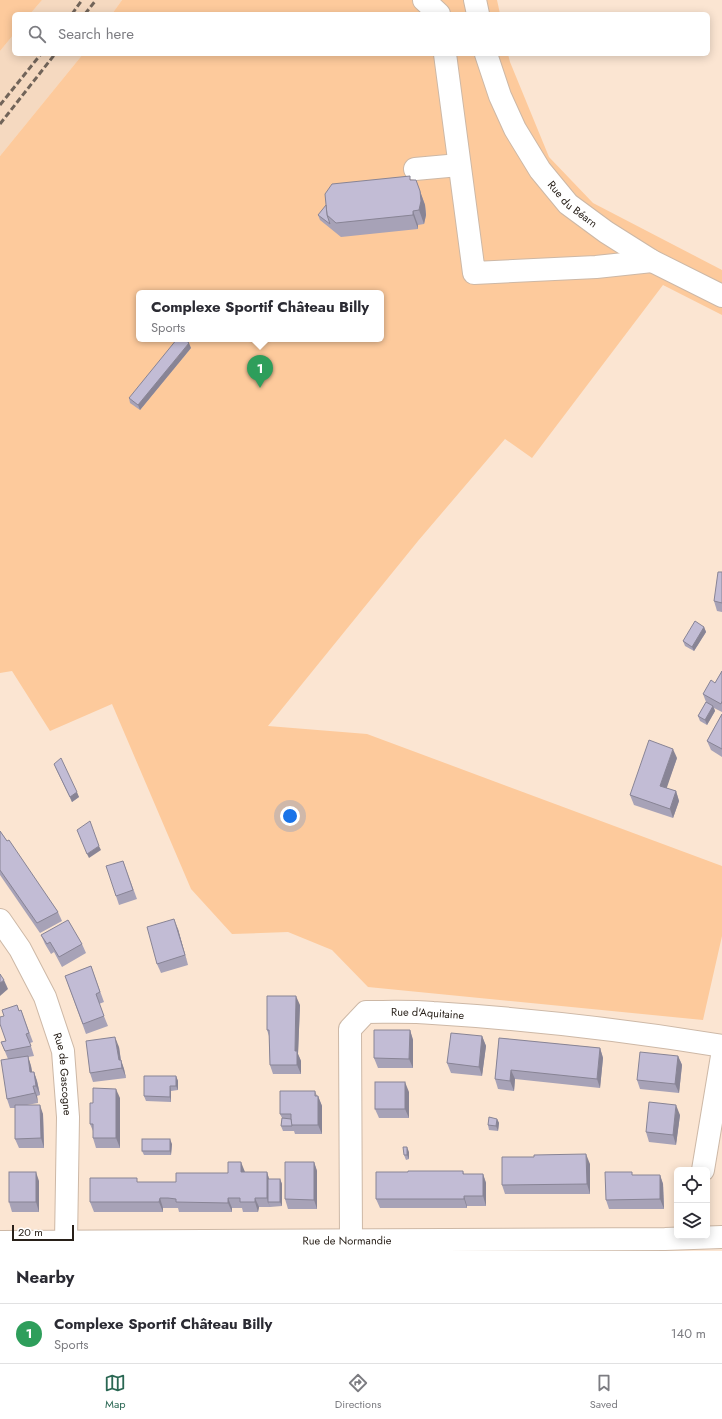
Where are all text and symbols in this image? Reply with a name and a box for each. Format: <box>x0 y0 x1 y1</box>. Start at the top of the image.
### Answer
search box <box>12 12 710 56</box>
icon: search <box>26 23 48 45</box>
text: Search here <box>58 23 134 45</box>
street label: Rue du Béarn <box>544 177 601 231</box>
popup <box>136 290 384 342</box>
text: Complexe Sportif Château Billy <box>151 296 369 318</box>
text: Sports <box>151 318 185 337</box>
pin: 1 <box>247 355 273 388</box>
your location <box>280 806 300 826</box>
street label: Rue d'Aquitaine <box>391 1004 465 1023</box>
street label: Rue de Gascogne <box>49 1030 76 1116</box>
map controls <box>674 1167 710 1239</box>
button: locate <box>674 1167 710 1203</box>
button: layers <box>674 1203 710 1239</box>
scale bar <box>12 1223 74 1242</box>
text: 20 m <box>18 1224 43 1240</box>
street label: Rue de Normandie <box>302 1232 392 1249</box>
text: Nearby <box>16 1265 74 1289</box>
text: Complexe Sportif Château Billy <box>54 1313 272 1335</box>
text: 1 <box>26 1324 32 1343</box>
text: 140 m <box>671 1324 706 1343</box>
text: Sports <box>54 1335 88 1354</box>
tab: Map <box>104 1372 126 1412</box>
tab: Directions <box>335 1372 381 1412</box>
tab: Saved <box>590 1372 618 1412</box>

